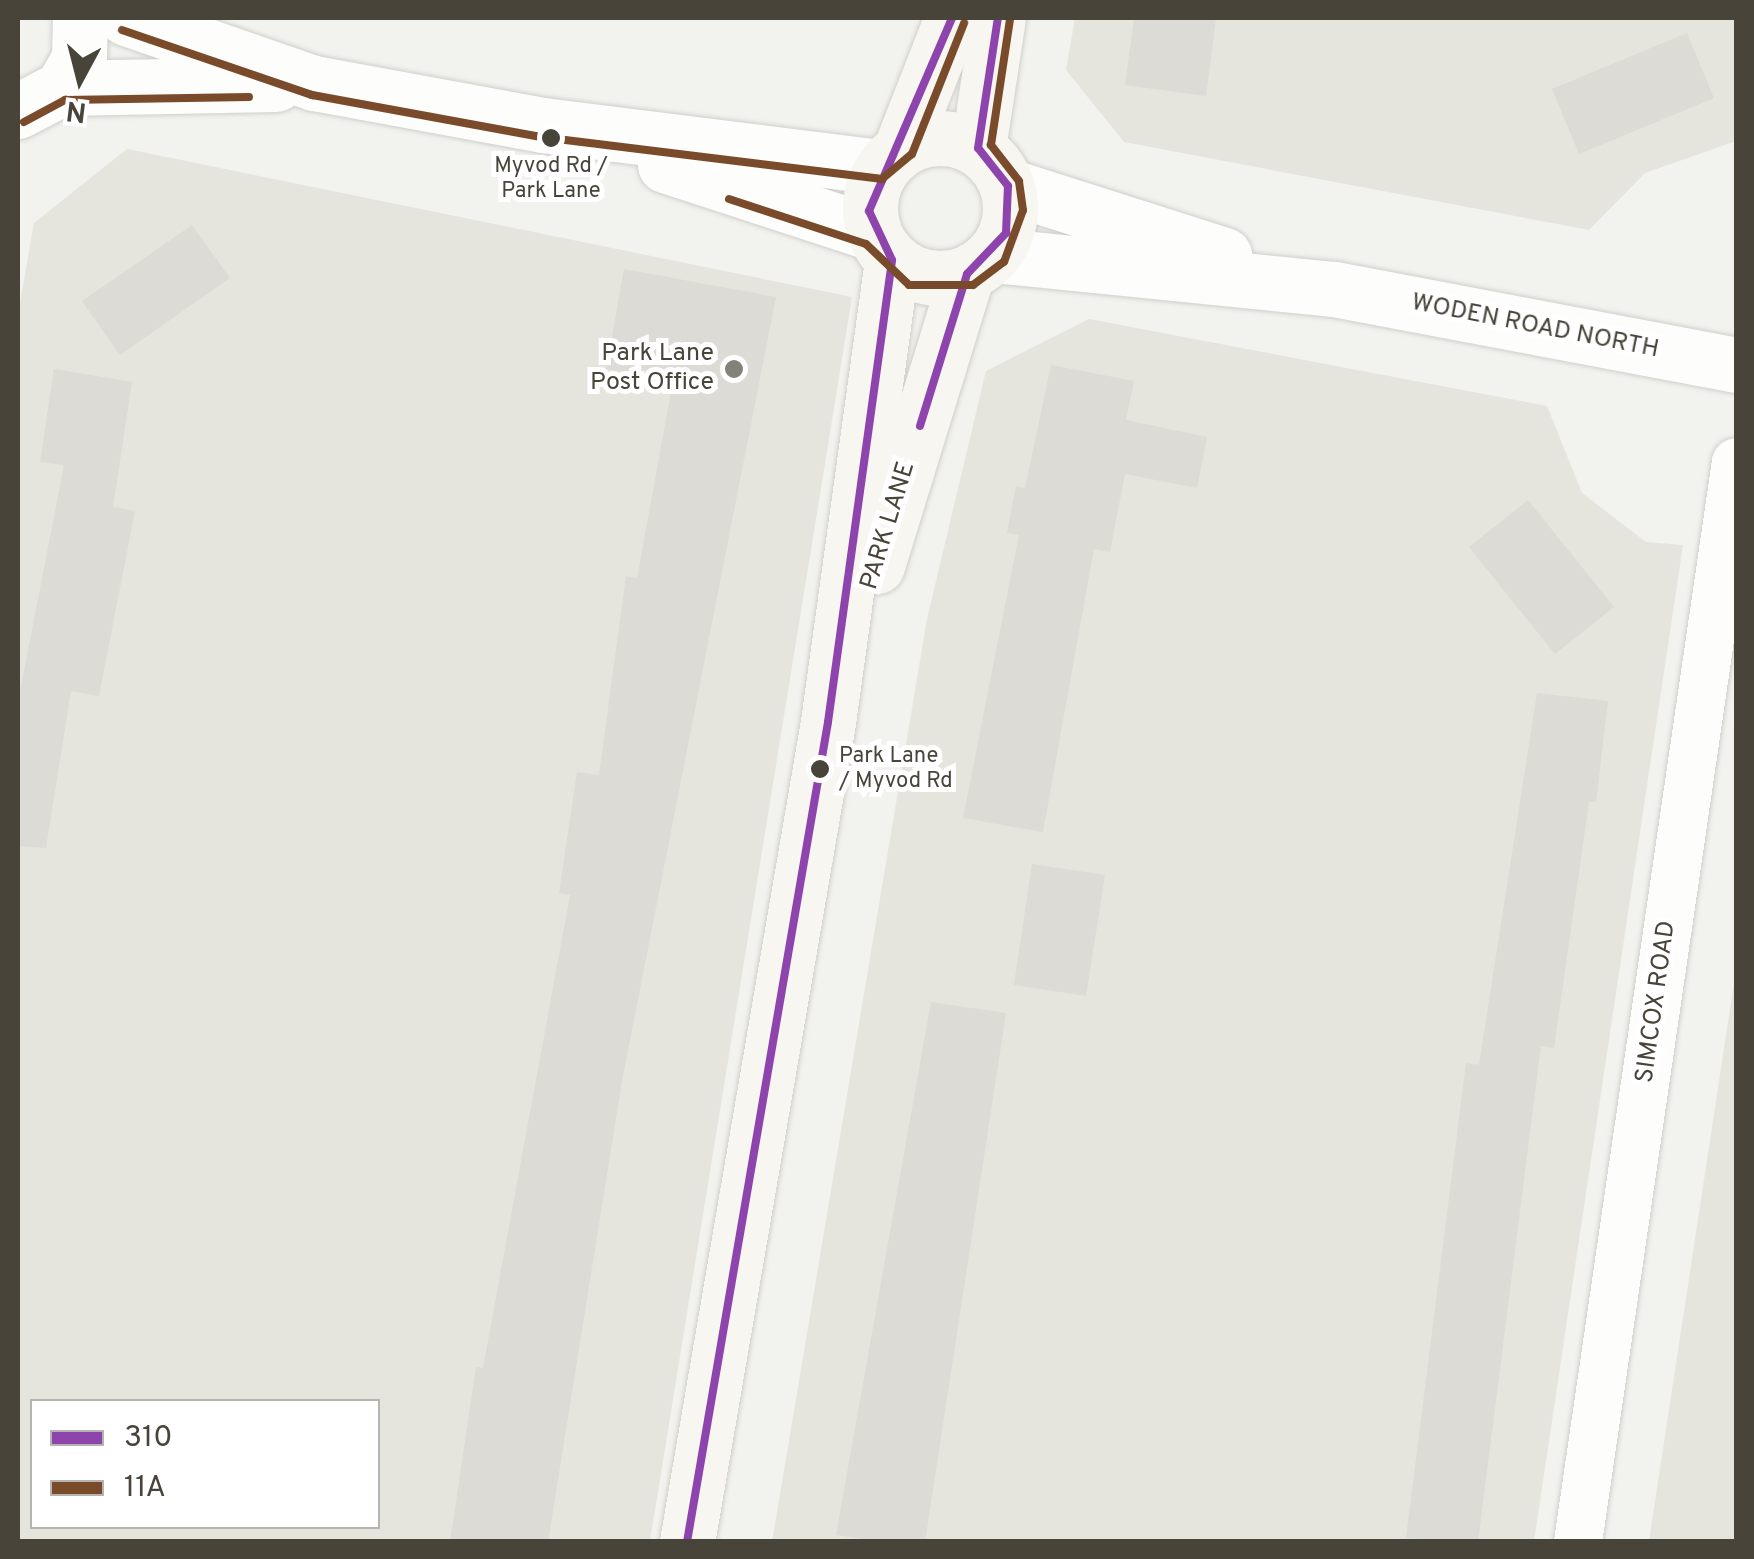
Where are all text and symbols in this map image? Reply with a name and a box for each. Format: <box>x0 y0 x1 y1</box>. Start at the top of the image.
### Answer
north arrow <box>30 30 130 130</box>
text: N <box>64 91 89 129</box>
marker: Myvod Rd / Park Lane <box>541 128 561 148</box>
place label: Myvod Rd / Park Lane <box>494 153 608 205</box>
street label: WODEN ROAD NORTH <box>1409 288 1661 366</box>
place label: Park Lane Post Office <box>590 340 714 399</box>
marker: Park Lane Post Office <box>723 358 745 380</box>
street label: PARK LANE <box>855 458 923 594</box>
place label: Park Lane / Myvod Rd <box>839 743 953 794</box>
marker: Park Lane / Myvod Rd <box>810 759 830 779</box>
street label: SIMCOX ROAD <box>1631 919 1683 1085</box>
legend <box>30 1399 380 1529</box>
text: 310 <box>124 1420 172 1457</box>
text: 11A <box>124 1470 166 1507</box>

